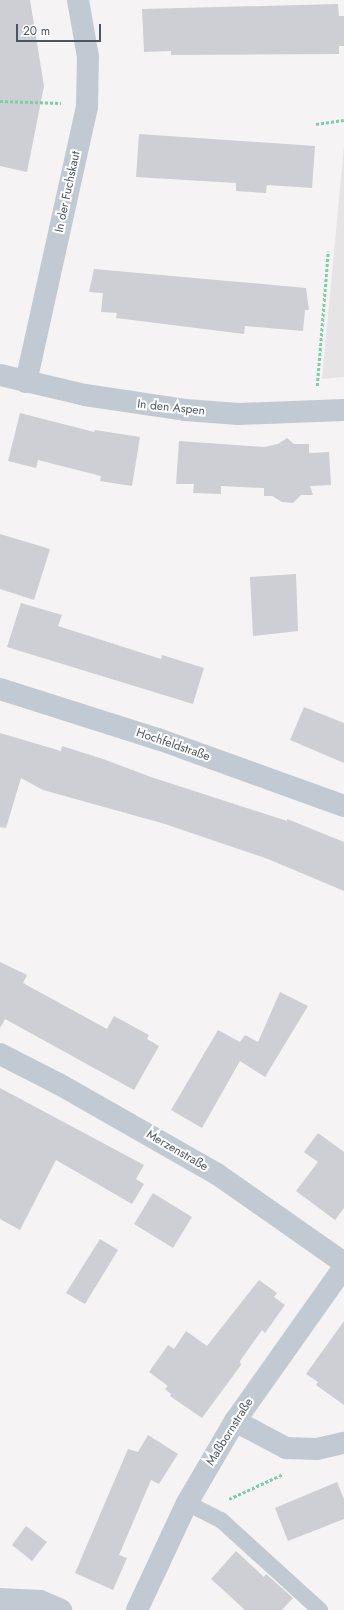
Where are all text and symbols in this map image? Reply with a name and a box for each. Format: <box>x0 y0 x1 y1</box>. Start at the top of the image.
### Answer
scale bar <box>18 16 103 42</box>
text: 20 m <box>23 22 50 40</box>
street label: In der Fuchskaut <box>52 150 84 234</box>
street label: In den Aspen <box>137 397 205 419</box>
street label: Hochfeldstraße <box>134 726 212 764</box>
street label: Merzenstraße <box>144 1128 210 1174</box>
street label: Maßbornstraße <box>204 1396 256 1468</box>

